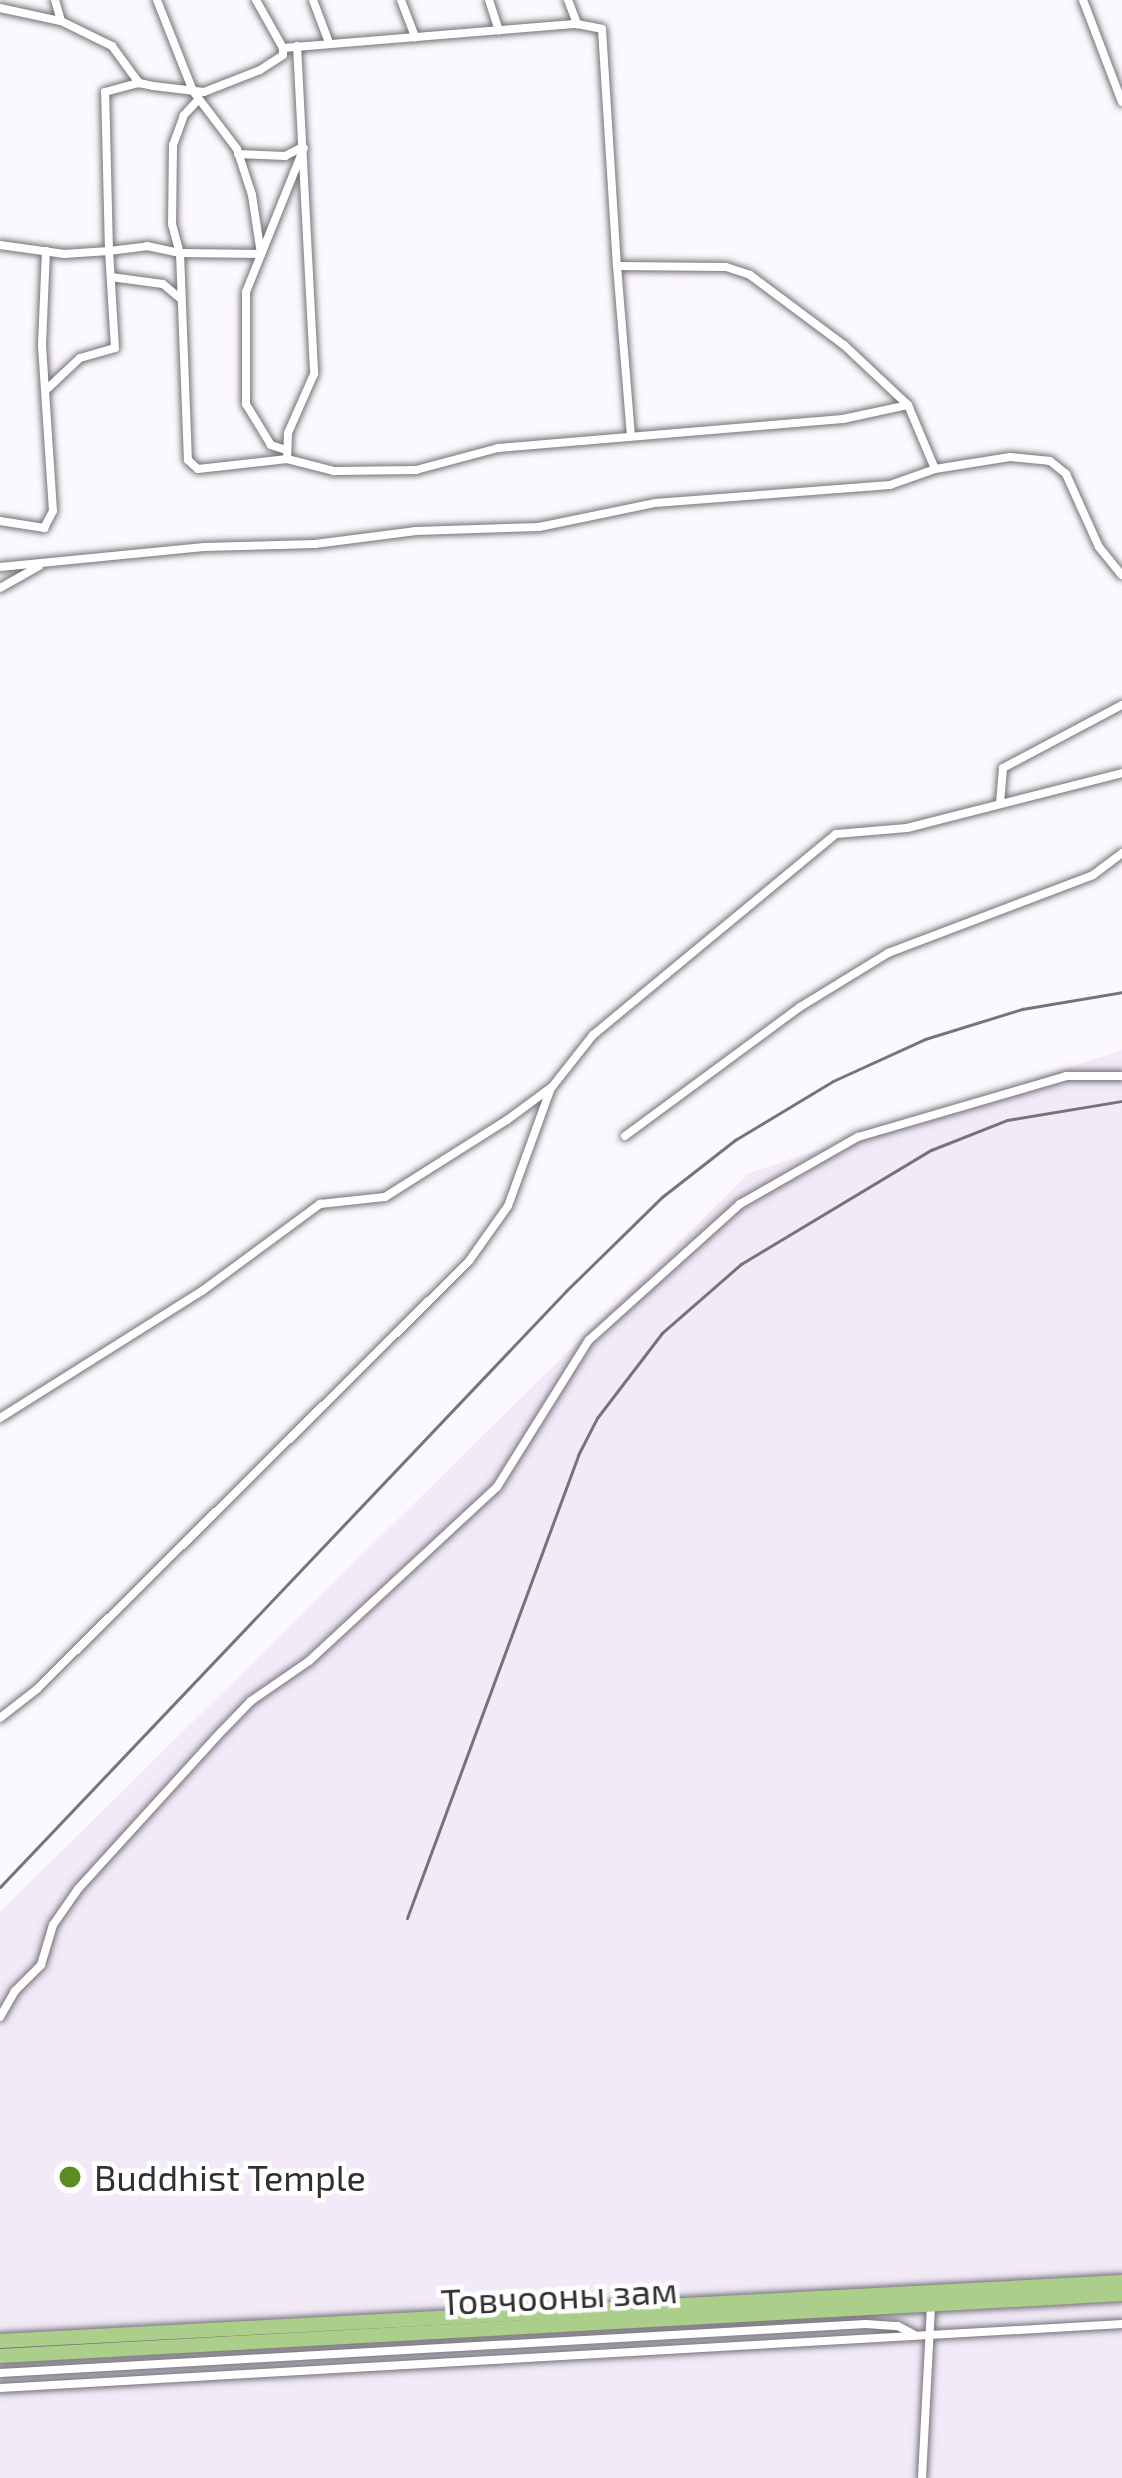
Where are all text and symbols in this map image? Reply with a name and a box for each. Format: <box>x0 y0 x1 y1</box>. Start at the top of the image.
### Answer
place label: Buddhist Temple <box>94 2155 367 2199</box>
marker: Buddhist Temple <box>57 2164 83 2190</box>
street label: Товчооны зам <box>439 2267 679 2323</box>

